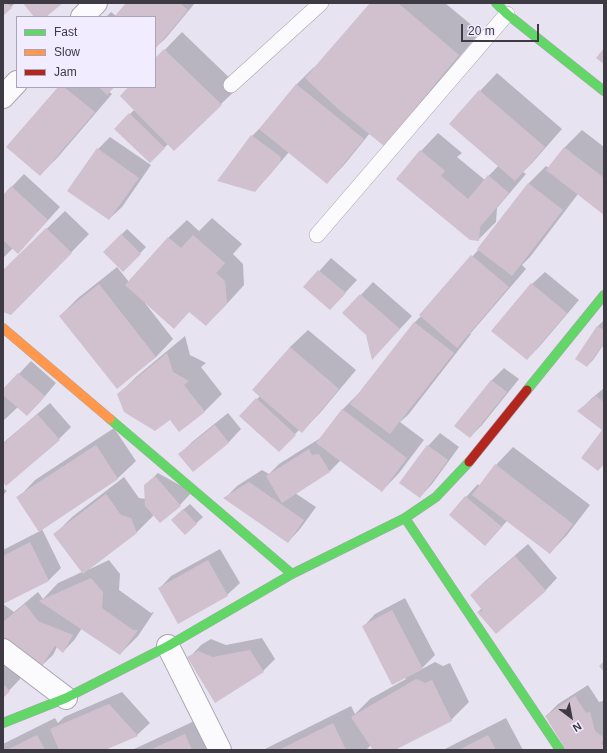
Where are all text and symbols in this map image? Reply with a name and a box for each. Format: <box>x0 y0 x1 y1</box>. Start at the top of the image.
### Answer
legend <box>16 16 156 88</box>
scale bar <box>463 16 541 42</box>
text: 20 m <box>468 24 495 38</box>
text: Fast <box>54 25 77 39</box>
text: Slow <box>54 45 80 59</box>
text: Jam <box>54 65 77 79</box>
north arrow <box>551 697 591 737</box>
text: N <box>571 720 584 734</box>

